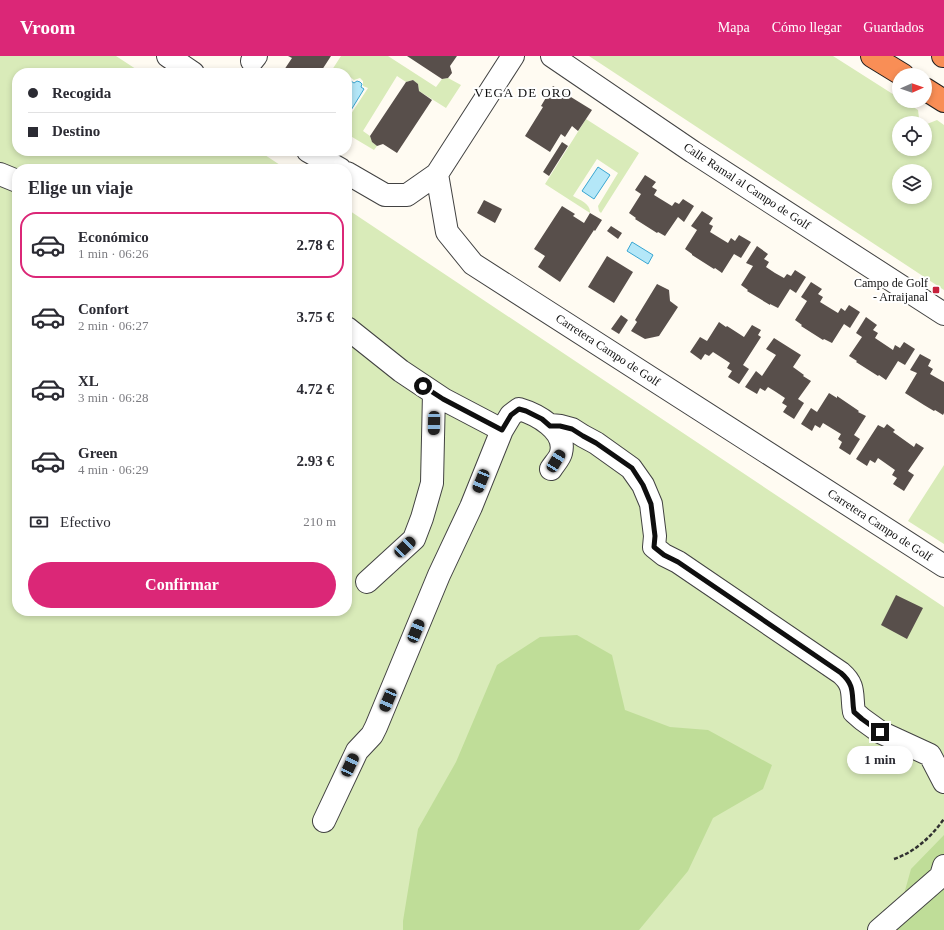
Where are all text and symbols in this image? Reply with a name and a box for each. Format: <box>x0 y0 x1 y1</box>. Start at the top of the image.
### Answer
text: Vroom <box>20 17 75 38</box>
text: Mapa <box>718 20 750 35</box>
text: Cómo llegar <box>772 20 841 35</box>
text: Guardados <box>863 20 924 35</box>
north arrow <box>892 68 932 108</box>
map controls <box>892 68 932 204</box>
text: Recogida <box>52 85 111 101</box>
district label: VEGA DE ORO <box>474 85 572 100</box>
button: locate <box>892 116 932 156</box>
text: Destino <box>52 123 100 139</box>
street label: Calle Ramal al Campo de Golf <box>681 140 813 232</box>
button: layers <box>892 164 932 204</box>
text: Elige un viaje <box>28 178 133 198</box>
icon: car <box>30 227 66 263</box>
text: Económico <box>78 229 149 245</box>
text: 2.78 € <box>297 237 334 253</box>
text: 1 min · 06:26 <box>78 246 148 261</box>
place label: Campo de Golf - Arraijanal <box>854 276 929 304</box>
marker: Campo de Golf - Arraijanal <box>931 285 941 295</box>
icon: car <box>30 299 66 335</box>
text: Confort <box>78 301 129 317</box>
text: 3.75 € <box>297 309 334 325</box>
street label: Carretera Campo de Golf <box>553 311 663 389</box>
text: 2 min · 06:27 <box>78 318 148 333</box>
icon: car <box>30 371 66 407</box>
text: XL <box>78 373 99 389</box>
route start <box>414 377 432 395</box>
text: 4.72 € <box>297 381 334 397</box>
text: 3 min · 06:28 <box>78 390 148 405</box>
car <box>428 411 440 435</box>
icon: car <box>30 443 66 479</box>
text: Green <box>78 445 118 461</box>
car <box>545 448 567 474</box>
text: 2.93 € <box>297 453 334 469</box>
text: 4 min · 06:29 <box>78 462 148 477</box>
car <box>471 468 491 494</box>
street label: Carretera Campo de Golf <box>825 486 935 564</box>
icon: cash <box>28 511 50 533</box>
text: Efectivo <box>60 514 111 530</box>
text: 210 m <box>303 514 336 529</box>
car <box>392 534 418 560</box>
button: Confirmar <box>28 562 336 608</box>
car <box>406 618 426 644</box>
car <box>378 687 398 713</box>
route end <box>871 723 889 741</box>
callout: 1 min <box>847 746 913 774</box>
car <box>339 752 361 778</box>
text: 1 min <box>864 752 896 767</box>

